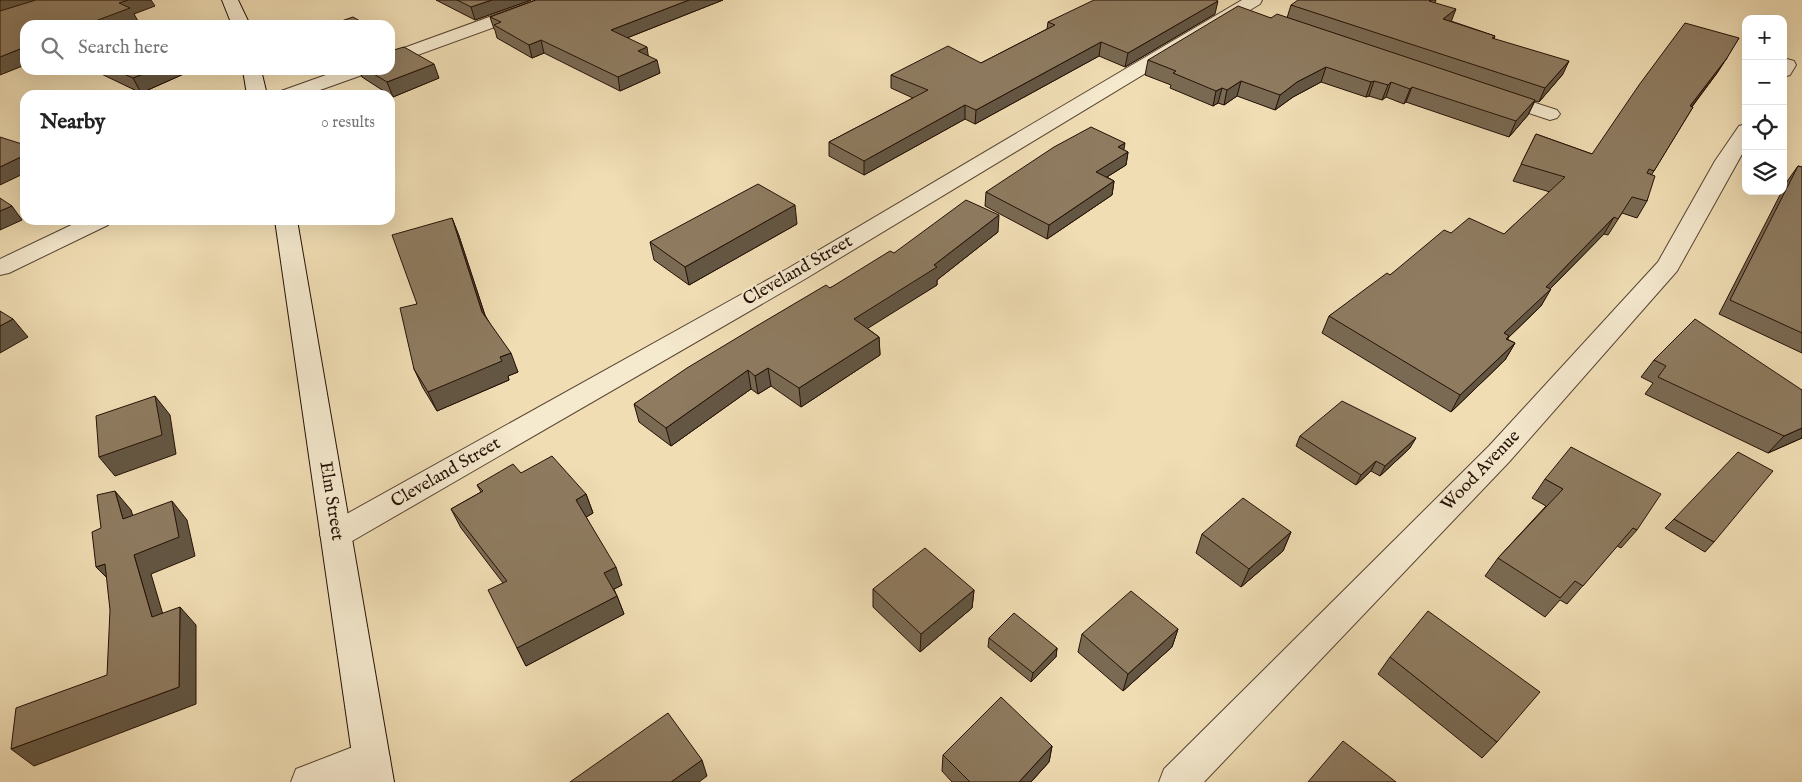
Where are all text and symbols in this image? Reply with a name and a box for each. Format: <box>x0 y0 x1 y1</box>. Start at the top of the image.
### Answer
map controls <box>1742 15 1787 195</box>
button: + <box>1742 15 1787 60</box>
search box <box>20 20 395 75</box>
icon: search <box>38 34 66 62</box>
text: Search here <box>78 36 169 60</box>
button: − <box>1742 60 1787 105</box>
button: locate <box>1742 105 1787 150</box>
text: Nearby <box>40 109 105 136</box>
text: 0 results <box>321 113 375 133</box>
button: layers <box>1742 150 1787 195</box>
street label: Cleveland Street <box>739 230 857 312</box>
street label: Wood Avenue <box>1437 426 1525 516</box>
street label: Cleveland Street <box>387 432 505 514</box>
street label: Elm Street <box>313 460 349 542</box>

